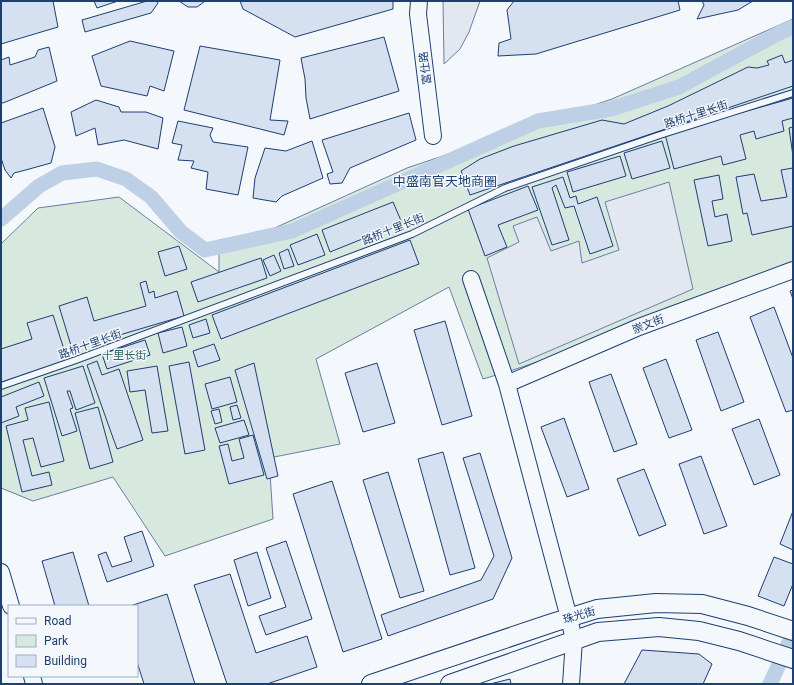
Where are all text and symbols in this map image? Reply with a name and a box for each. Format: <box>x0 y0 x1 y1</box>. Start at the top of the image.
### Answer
street label: 富仕路 <box>417 51 434 85</box>
street label: 路桥十里长街 <box>663 98 730 131</box>
district label: 中盛南官天地商圈 <box>393 174 497 189</box>
street label: 路桥十里长街 <box>360 211 426 248</box>
street label: 崇文街 <box>630 312 666 336</box>
street label: 路桥十里长街 <box>57 327 123 361</box>
park label: 十里长街 <box>102 348 146 362</box>
legend <box>8 605 138 677</box>
street label: 珠光街 <box>561 605 597 626</box>
text: Road <box>44 614 72 628</box>
text: Park <box>44 634 69 648</box>
text: Building <box>44 654 87 668</box>

